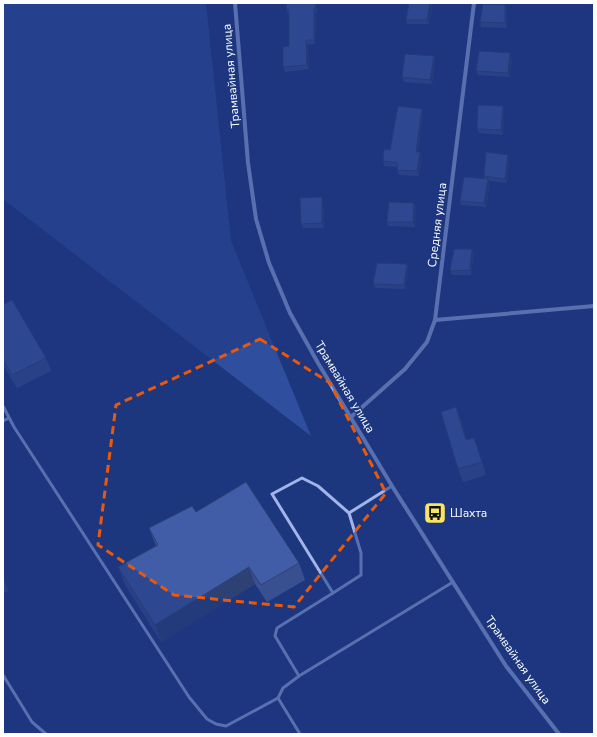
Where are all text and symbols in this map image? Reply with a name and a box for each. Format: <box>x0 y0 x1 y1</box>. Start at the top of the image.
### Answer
street label: Трамвайная улица <box>218 23 244 129</box>
street label: Средняя улица <box>424 182 450 268</box>
street label: Трамвайная улица <box>311 338 379 436</box>
bus stop icon: Шахта <box>422 500 448 526</box>
place label: Шахта <box>450 505 487 521</box>
street label: Трамвайная улица <box>482 613 554 707</box>

